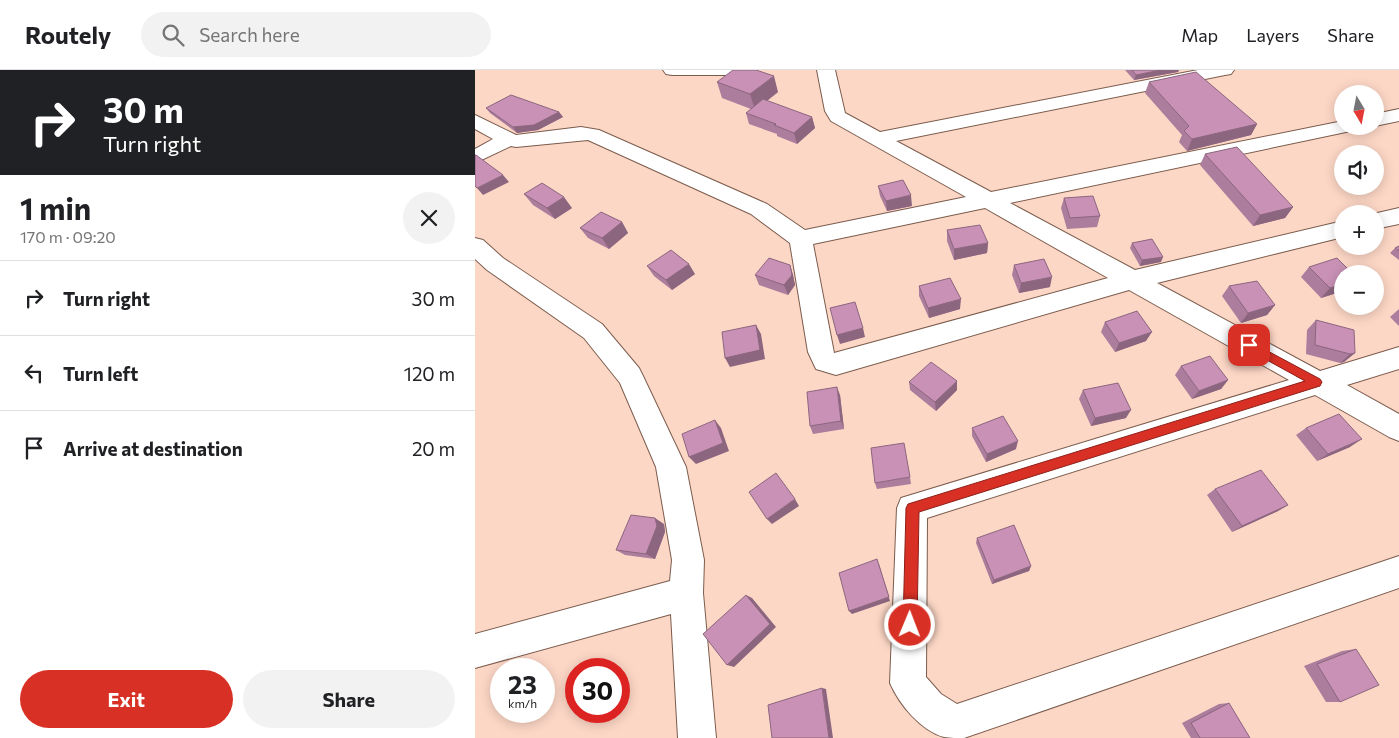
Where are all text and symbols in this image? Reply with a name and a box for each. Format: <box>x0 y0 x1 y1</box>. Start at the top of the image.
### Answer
search box <box>141 12 491 57</box>
text: Routely <box>25 20 111 49</box>
icon: search <box>159 21 187 49</box>
text: Search here <box>199 23 300 46</box>
text: Map <box>1181 24 1218 46</box>
text: Layers <box>1246 24 1299 46</box>
text: Share <box>1327 24 1374 46</box>
north arrow <box>1334 85 1384 135</box>
map controls <box>1334 85 1384 315</box>
text: 30 m <box>103 87 184 130</box>
icon: right <box>20 90 85 155</box>
text: Turn right <box>103 130 201 157</box>
button: sound <box>1334 145 1384 195</box>
text: 1 min <box>20 189 91 226</box>
button: close <box>403 192 455 244</box>
button: + <box>1334 205 1384 255</box>
text: 170 m · 09:20 <box>20 227 116 246</box>
button: − <box>1334 265 1384 315</box>
icon: right <box>20 284 48 312</box>
text: Turn right <box>63 287 150 310</box>
text: 30 m <box>412 287 455 310</box>
pin <box>1228 324 1270 366</box>
icon: arrive <box>1235 331 1263 359</box>
icon: left <box>20 359 48 387</box>
text: Turn left <box>63 362 138 385</box>
text: 120 m <box>404 362 455 385</box>
icon: arrive <box>20 434 48 462</box>
text: Arrive at destination <box>63 437 243 460</box>
text: 20 m <box>412 437 455 460</box>
position arrow <box>883 598 935 650</box>
speed limit sign: 30 <box>565 658 630 723</box>
text: 23 <box>508 669 537 699</box>
button: Exit <box>20 670 233 728</box>
button: Share <box>243 670 455 728</box>
text: km/h <box>508 696 537 710</box>

